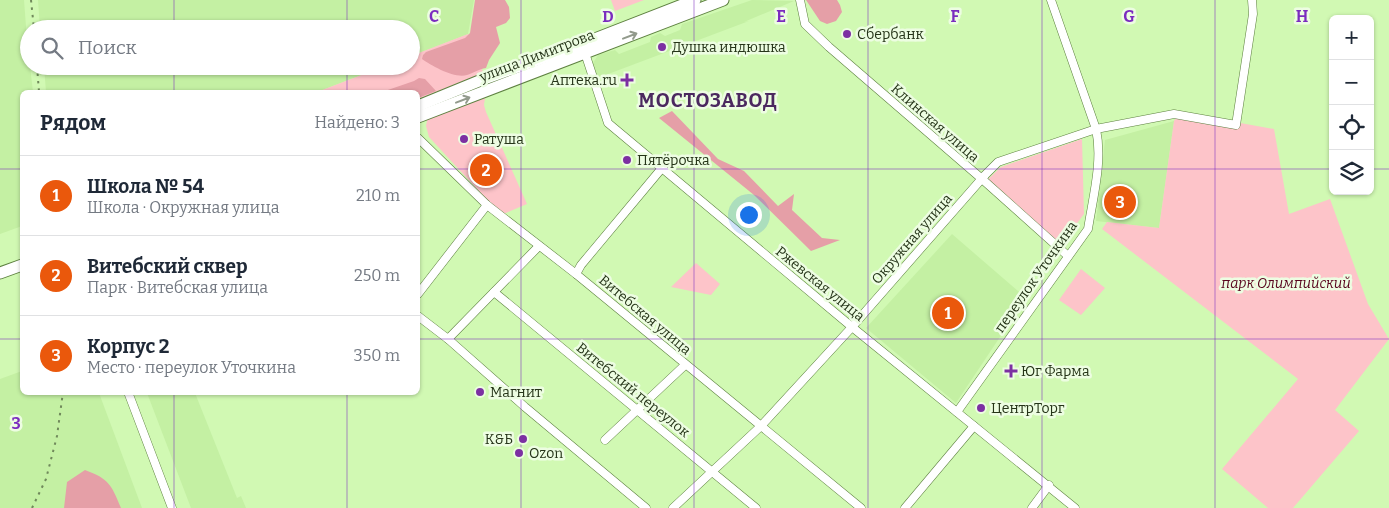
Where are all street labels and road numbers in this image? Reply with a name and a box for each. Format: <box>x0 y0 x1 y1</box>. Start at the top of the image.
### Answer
street label: улица Димитрова <box>476 26 597 86</box>
street label: Клинская улица <box>888 80 983 166</box>
street label: Окружная улица <box>868 190 956 288</box>
street label: переулок Уточкина <box>991 218 1081 336</box>
street label: Ржевская улица <box>772 243 868 325</box>
street label: Витебская улица <box>595 272 695 359</box>
street label: Витебский переулок <box>573 339 694 441</box>

